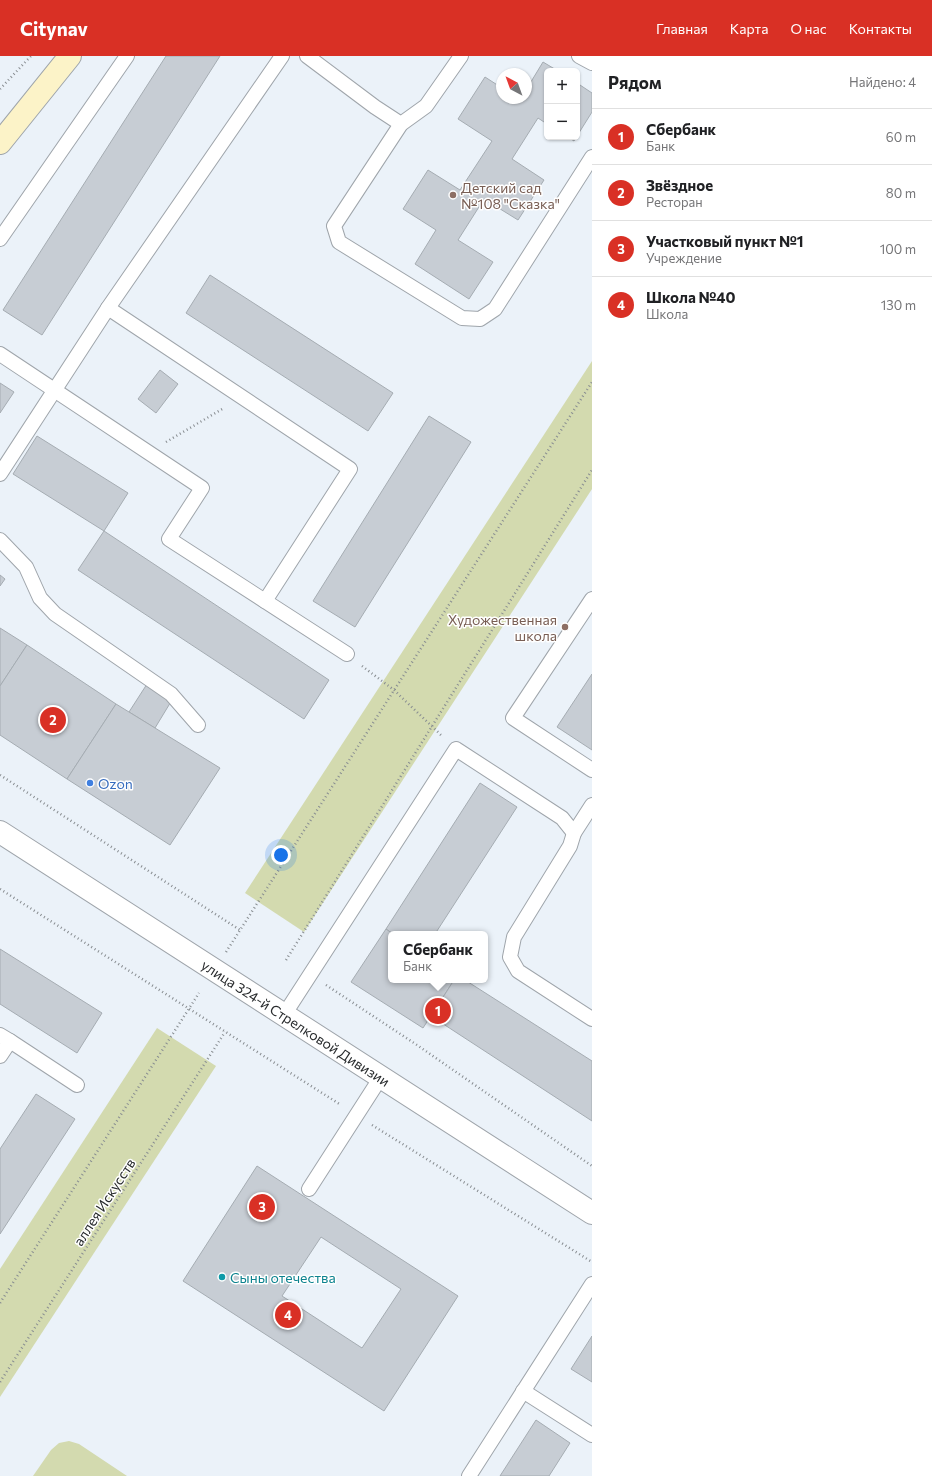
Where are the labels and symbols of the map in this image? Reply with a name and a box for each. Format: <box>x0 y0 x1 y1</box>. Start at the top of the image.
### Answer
north arrow <box>496 68 532 104</box>
place label: Детский сад №108 "Сказка" <box>461 179 560 212</box>
marker: Детский сад №108 "Сказка" <box>448 190 458 200</box>
place label: Художественная школа <box>448 611 557 644</box>
marker: Художественная школа <box>560 622 570 632</box>
pin: 2 <box>40 705 66 735</box>
place label: Ozon <box>98 775 133 792</box>
marker: Ozon <box>85 778 95 788</box>
your location <box>271 845 291 865</box>
street label: улица 324-й Стрелковой Дивизии <box>199 956 393 1089</box>
pin: 1 <box>425 996 451 1026</box>
street label: аллея Искусств <box>69 1155 139 1249</box>
pin: 3 <box>249 1192 275 1222</box>
place label: Сыны отечества <box>230 1269 336 1286</box>
marker: Сыны отечества <box>217 1272 227 1282</box>
pin: 4 <box>275 1300 301 1330</box>

